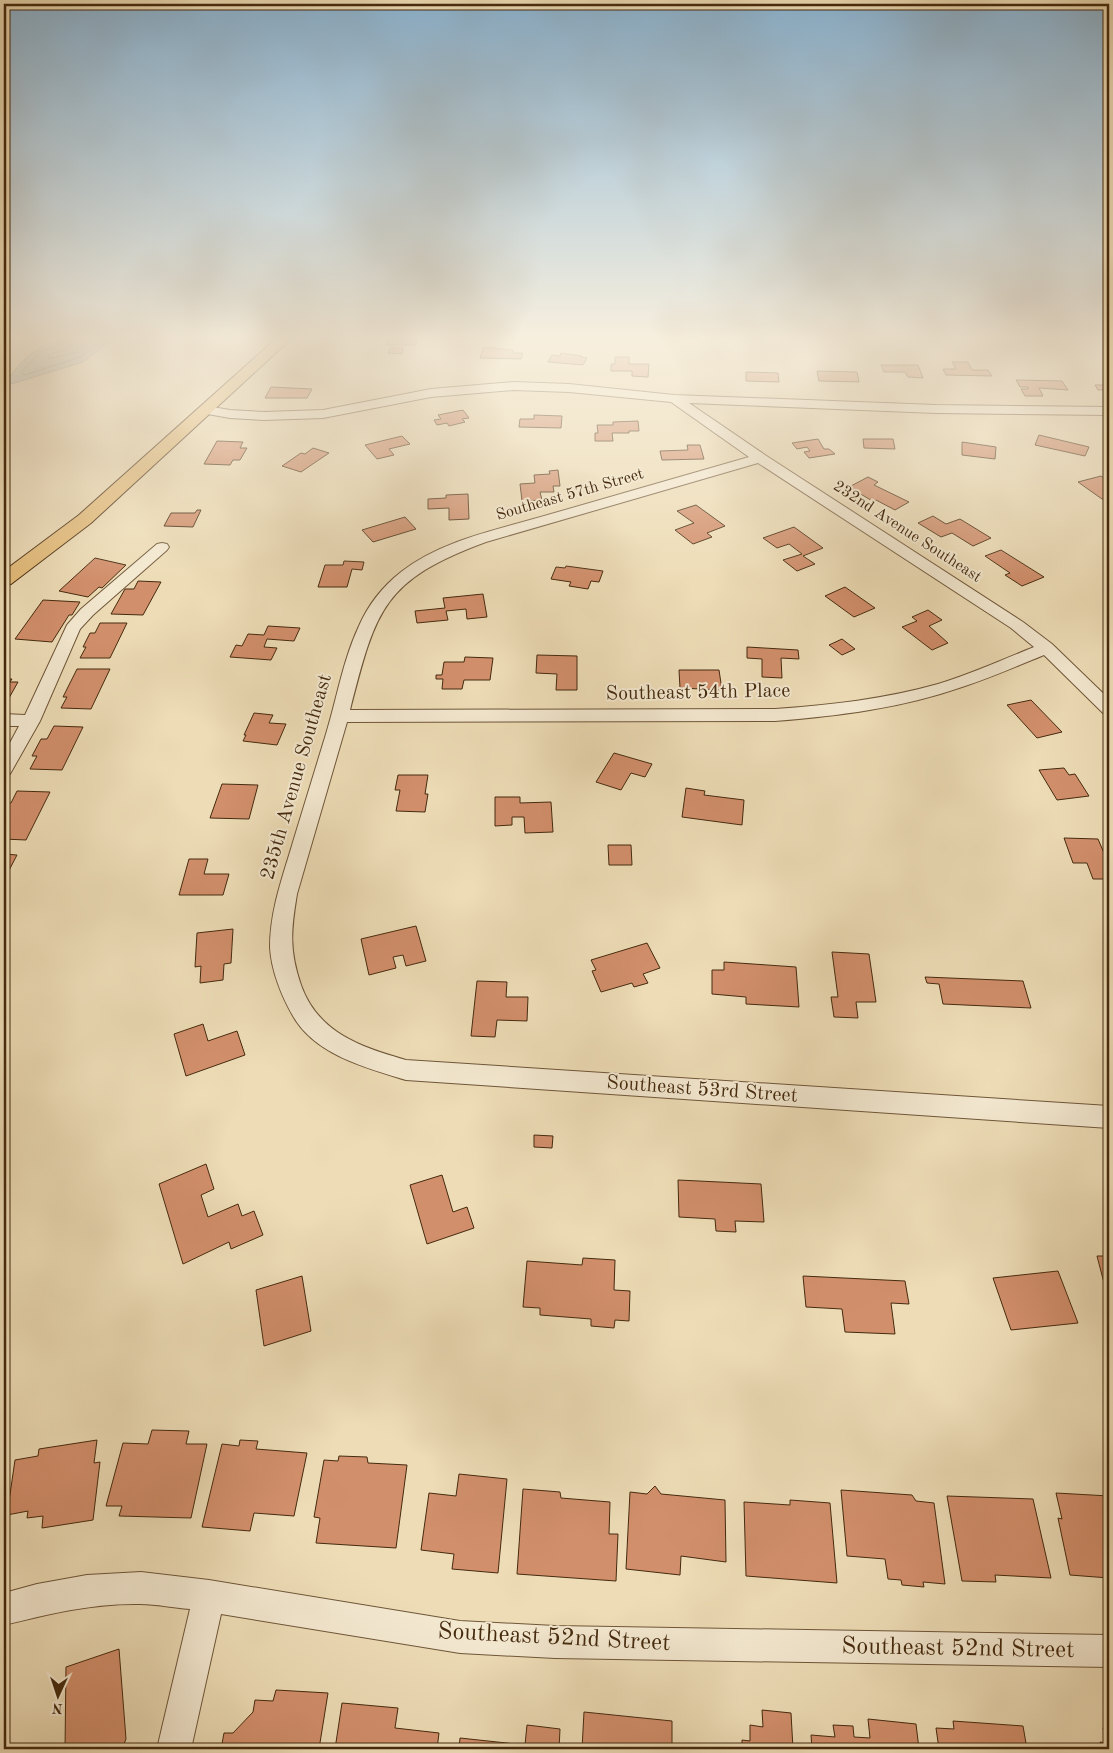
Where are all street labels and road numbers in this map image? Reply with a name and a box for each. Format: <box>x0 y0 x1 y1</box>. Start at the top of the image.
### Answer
street label: Southeast 57th Street <box>494 466 646 524</box>
street label: 232nd Avenue Southeast <box>830 478 984 586</box>
street label: 235th Avenue Southeast <box>258 672 336 882</box>
street label: Southeast 54th Place <box>605 681 791 705</box>
street label: Southeast 53rd Street <box>606 1073 798 1107</box>
street label: Southeast 52nd Street <box>437 1620 671 1656</box>
street label: Southeast 52nd Street <box>841 1635 1075 1663</box>

